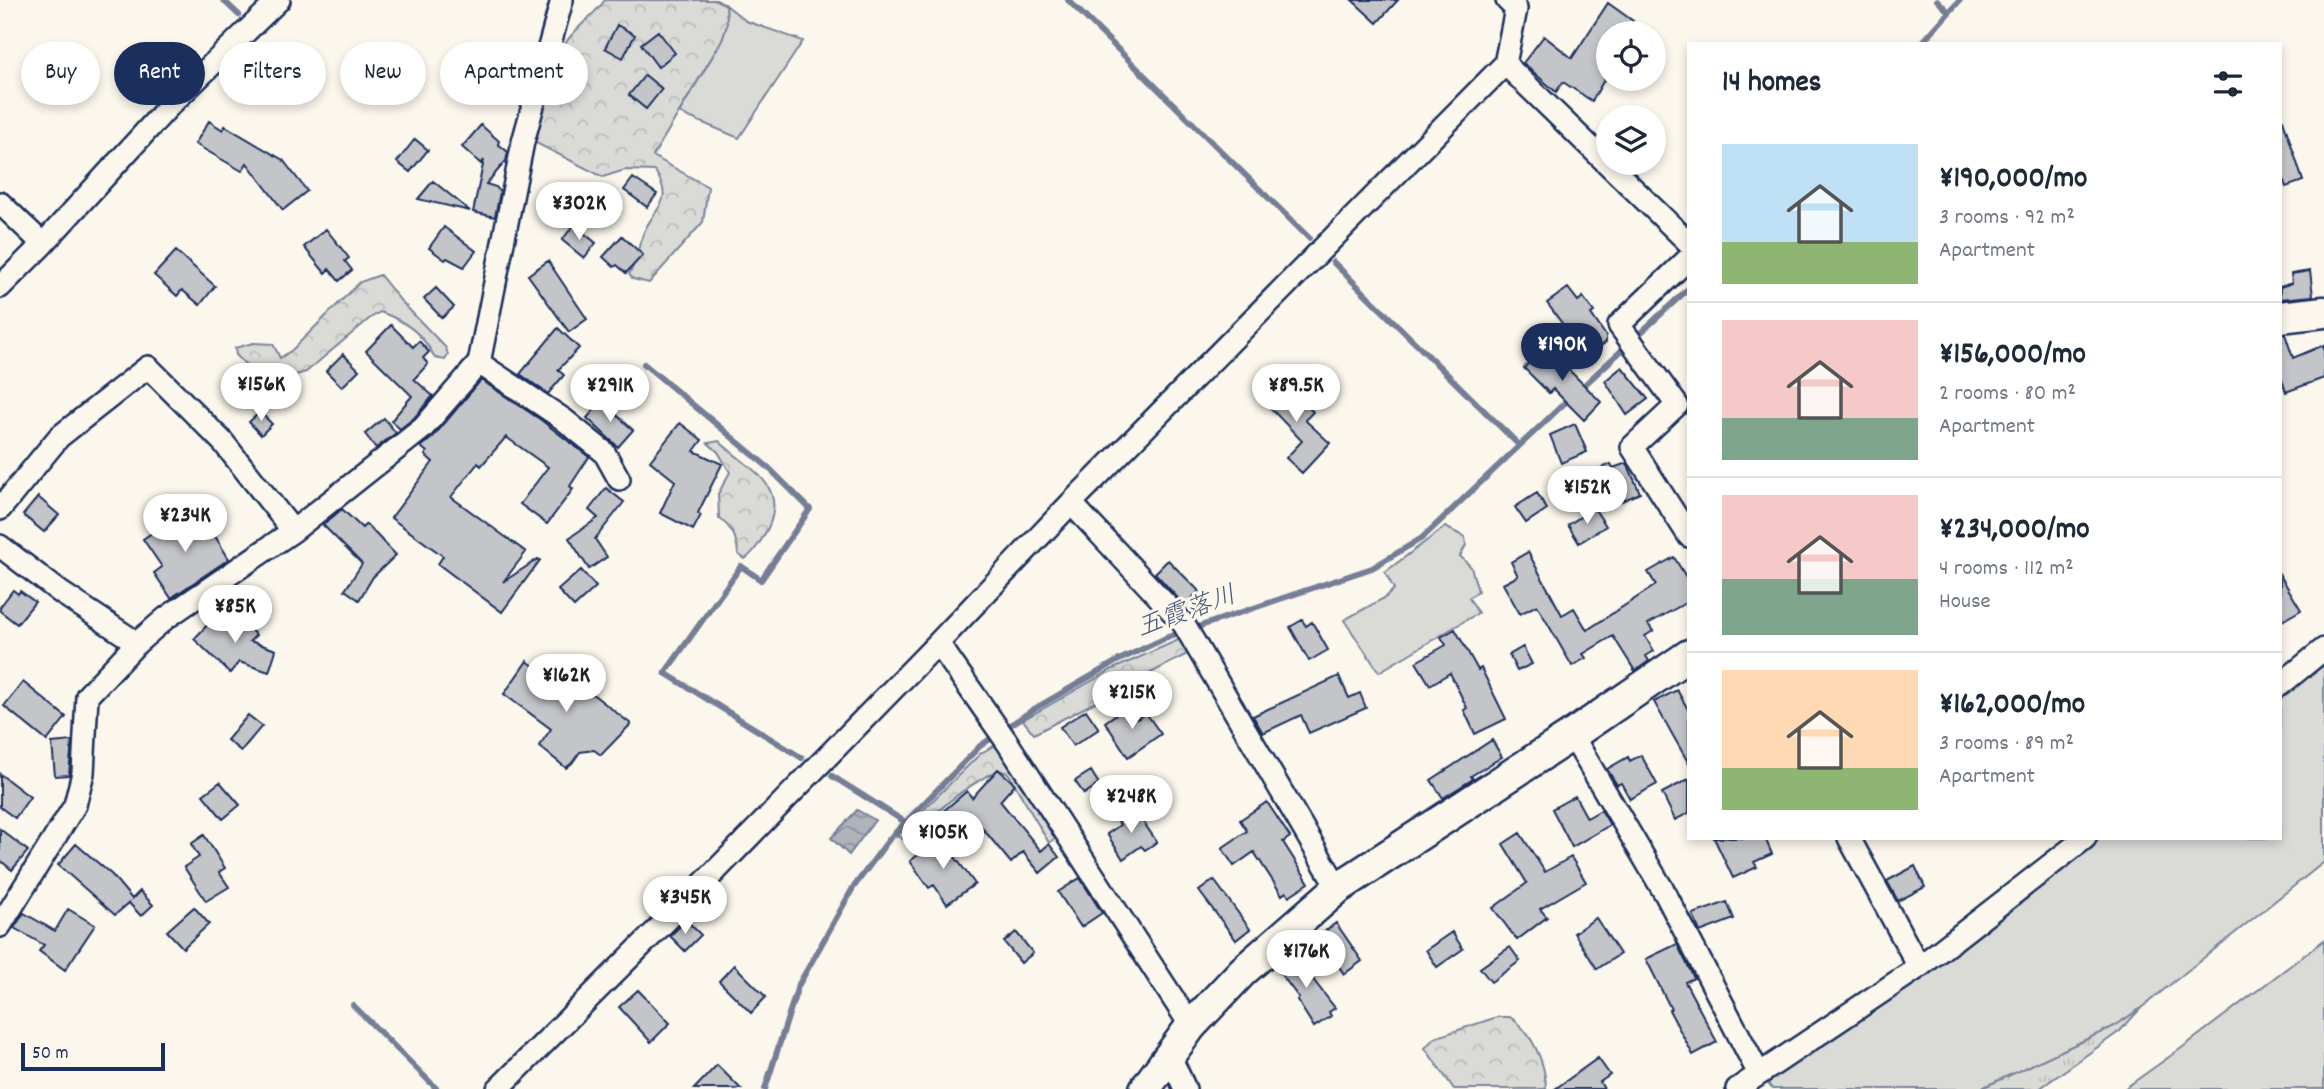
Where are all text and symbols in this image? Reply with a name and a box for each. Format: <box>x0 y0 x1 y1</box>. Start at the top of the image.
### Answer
map controls <box>1596 21 1666 175</box>
button: locate <box>1596 21 1666 91</box>
chip: Buy <box>21 42 100 105</box>
chip: Rent <box>114 42 205 105</box>
chip: Filters <box>219 42 326 105</box>
chip: New <box>340 42 426 105</box>
chip: Apartment <box>440 42 588 105</box>
text: 14 homes <box>1722 63 1821 106</box>
icon: filters <box>2209 65 2247 103</box>
button: layers <box>1596 105 1666 175</box>
text: ¥190,000/mo <box>1939 159 2087 202</box>
icon: home <box>1778 172 1862 256</box>
pin: ¥302K <box>530 182 628 242</box>
text: ¥302K <box>552 188 606 221</box>
text: 3 rooms · 92 m² <box>1939 202 2075 235</box>
text: Apartment <box>1939 235 2035 268</box>
pin: ¥190K <box>1513 324 1611 383</box>
text: ¥190K <box>1537 329 1587 362</box>
text: ¥156,000/mo <box>1939 335 2086 378</box>
icon: home <box>1778 348 1862 432</box>
pin: ¥156K <box>212 364 310 423</box>
pin: ¥291K <box>561 364 659 424</box>
pin: ¥89.5K <box>1239 364 1353 424</box>
text: ¥156K <box>237 369 285 402</box>
text: ¥291K <box>586 370 634 403</box>
text: ¥89.5K <box>1268 370 1324 403</box>
text: 2 rooms · 80 m² <box>1939 378 2076 411</box>
text: Apartment <box>1939 411 2035 444</box>
pin: ¥152K <box>1538 466 1636 526</box>
text: ¥152K <box>1563 472 1611 505</box>
pin: ¥234K <box>136 494 234 554</box>
text: ¥234K <box>159 500 211 533</box>
text: ¥234,000/mo <box>1939 510 2090 553</box>
icon: home <box>1778 523 1862 607</box>
text: 4 rooms · 112 m² <box>1939 553 2074 586</box>
water label: 五霞落川 <box>1132 578 1242 648</box>
pin: ¥85K <box>194 586 276 645</box>
text: House <box>1939 586 1991 619</box>
text: ¥85K <box>214 591 256 624</box>
pin: ¥162K <box>517 654 615 714</box>
text: ¥162K <box>542 660 590 693</box>
pin: ¥215K <box>1083 672 1181 731</box>
text: ¥215K <box>1108 677 1156 710</box>
text: ¥162,000/mo <box>1939 685 2085 728</box>
icon: home <box>1778 698 1862 782</box>
text: 3 rooms · 89 m² <box>1939 728 2074 761</box>
text: Apartment <box>1939 761 2035 794</box>
pin: ¥248K <box>1082 776 1180 835</box>
text: ¥248K <box>1106 781 1156 814</box>
pin: ¥105K <box>894 812 992 871</box>
text: ¥105K <box>918 817 968 850</box>
pin: ¥345K <box>636 876 734 936</box>
text: ¥345K <box>659 882 711 915</box>
pin: ¥176K <box>1257 930 1355 990</box>
text: ¥176K <box>1283 936 1329 969</box>
scale bar <box>21 1040 164 1072</box>
text: 50 m <box>32 1041 69 1068</box>

